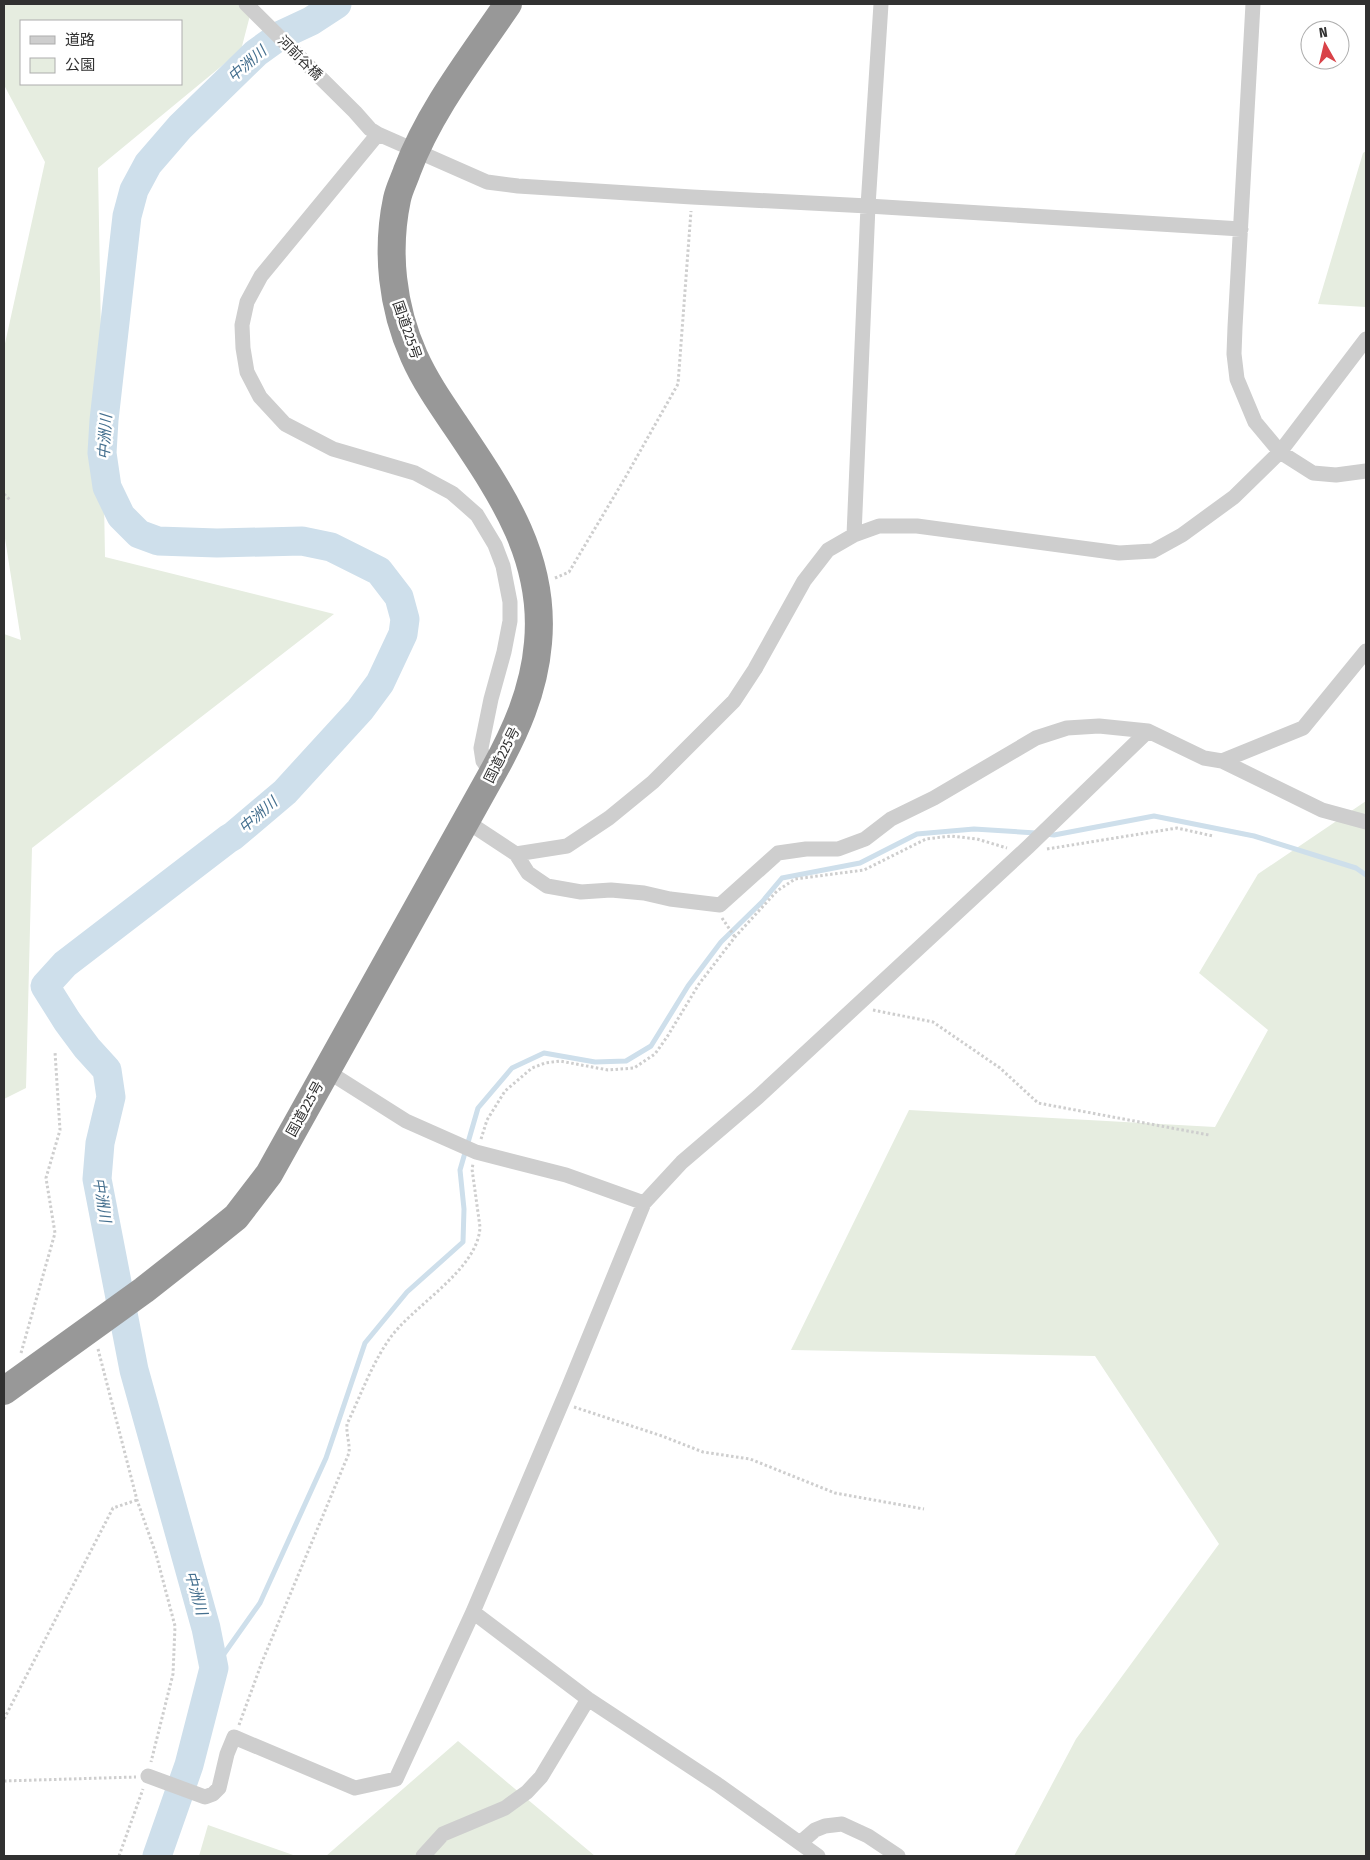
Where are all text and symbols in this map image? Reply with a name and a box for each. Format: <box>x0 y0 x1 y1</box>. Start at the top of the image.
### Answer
legend <box>20 20 182 85</box>
north arrow <box>1300 20 1350 70</box>
text: N <box>1318 24 1329 42</box>
text: 道路 <box>65 31 95 49</box>
street label: 河前谷橋 <box>274 32 326 84</box>
water label: 中洲川 <box>224 41 271 86</box>
text: 公園 <box>65 56 95 74</box>
street label: 国道225号 <box>389 298 425 362</box>
water label: 中洲川 <box>95 412 115 460</box>
street label: 国道225号 <box>481 724 523 786</box>
water label: 中洲川 <box>235 792 282 837</box>
street label: 国道225号 <box>283 1078 327 1140</box>
water label: 中洲川 <box>90 1176 115 1226</box>
water label: 中洲川 <box>181 1569 211 1619</box>

